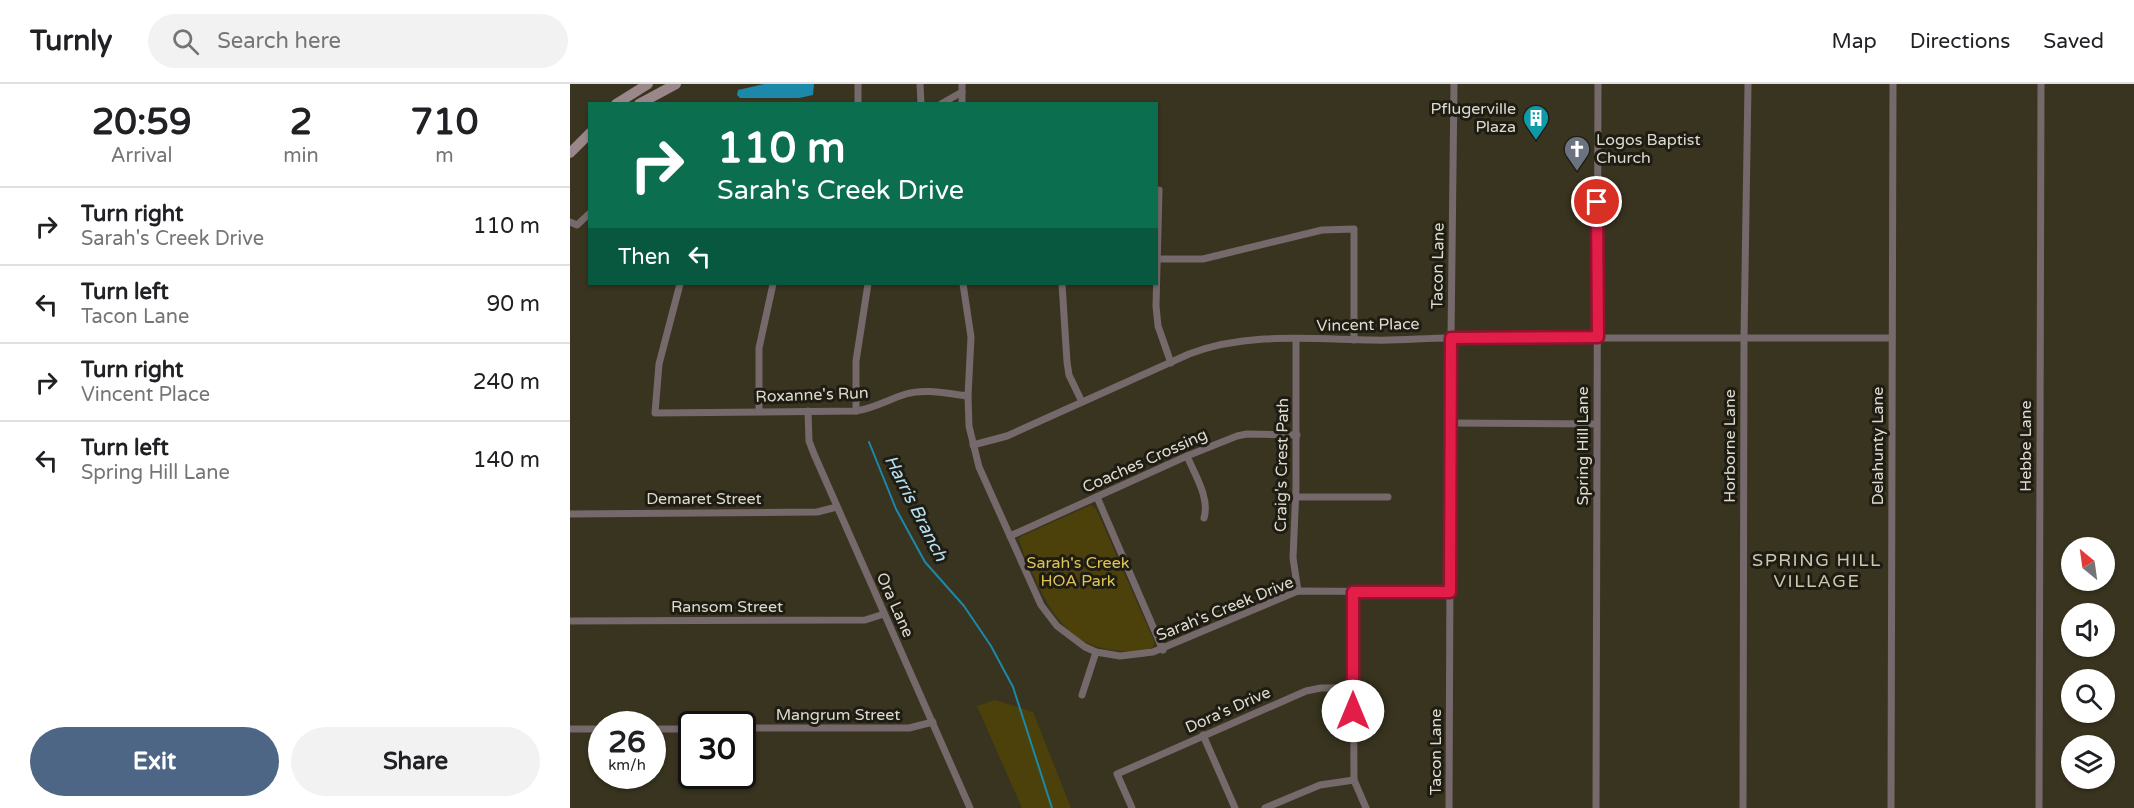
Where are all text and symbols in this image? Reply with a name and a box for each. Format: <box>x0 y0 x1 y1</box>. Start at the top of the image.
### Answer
search box <box>148 14 568 68</box>
text: Turnly <box>30 24 112 58</box>
icon: search <box>169 25 202 58</box>
text: Search here <box>217 28 341 54</box>
text: Map <box>1831 29 1877 54</box>
text: Directions <box>1910 29 2010 54</box>
text: Saved <box>2043 29 2104 54</box>
place label: Pflugerville Plaza <box>1431 99 1516 137</box>
text: 20:59 <box>92 101 192 144</box>
text: 2 <box>290 101 312 144</box>
text: 710 <box>410 101 478 144</box>
building icon: Pflugerville Plaza <box>1521 103 1551 141</box>
text: 110 m <box>717 123 846 174</box>
icon: right <box>618 126 696 204</box>
place label: Logos Baptist Church <box>1596 130 1701 168</box>
church icon: Logos Baptist Church <box>1562 134 1592 172</box>
text: Arrival <box>111 144 173 168</box>
text: min <box>283 144 319 168</box>
text: m <box>435 144 454 168</box>
text: Sarah's Creek Drive <box>717 174 964 207</box>
pin <box>1571 176 1622 227</box>
icon: arrive <box>1580 185 1613 218</box>
text: Turn right <box>81 201 183 227</box>
icon: right <box>30 210 63 243</box>
text: 110 m <box>473 213 540 239</box>
street label: Tacon Lane <box>1427 223 1449 309</box>
text: Sarah's Creek Drive <box>81 227 264 251</box>
icon: left <box>683 240 716 273</box>
text: Then <box>618 244 671 270</box>
text: Turn left <box>81 279 169 305</box>
icon: left <box>30 288 63 321</box>
text: 90 m <box>486 291 540 317</box>
text: Tacon Lane <box>81 305 189 329</box>
street label: Vincent Place <box>1316 314 1420 336</box>
text: Turn right <box>81 357 183 383</box>
icon: right <box>30 366 63 399</box>
text: 240 m <box>473 369 540 395</box>
text: Vincent Place <box>81 383 210 407</box>
street label: Roxanne's Run <box>755 383 869 407</box>
street label: Spring Hill Lane <box>1573 387 1593 505</box>
street label: Delahunty Lane <box>1868 387 1888 505</box>
street label: Horborne Lane <box>1720 389 1740 503</box>
street label: Craig's Crest Path <box>1271 398 1293 532</box>
street label: Hebbe Lane <box>2016 400 2036 492</box>
street label: Coaches Crossing <box>1079 424 1211 498</box>
text: Turn left <box>81 435 169 461</box>
icon: left <box>30 444 63 477</box>
text: 140 m <box>473 447 540 473</box>
water label: Harris Branch <box>880 451 953 566</box>
text: Spring Hill Lane <box>81 461 230 485</box>
street label: Demaret Street <box>646 489 762 509</box>
north arrow <box>2061 537 2115 591</box>
map controls <box>2061 537 2115 789</box>
district label: SPRING HILL VILLAGE <box>1752 549 1882 592</box>
park label: Sarah's Creek HOA Park <box>1027 553 1130 591</box>
street label: Ora Lane <box>872 569 918 641</box>
street label: Sarah's Creek Drive <box>1153 572 1297 646</box>
street label: Ransom Street <box>671 597 783 617</box>
button: sound <box>2061 603 2115 657</box>
button: search <box>2061 669 2115 723</box>
position arrow <box>1321 679 1385 743</box>
street label: Dora's Drive <box>1182 682 1274 738</box>
street label: Mangrum Street <box>776 705 900 725</box>
street label: Tacon Lane <box>1426 709 1446 795</box>
speed limit sign: 30 <box>678 711 756 789</box>
text: 26 <box>608 724 646 761</box>
button: Exit <box>30 727 279 796</box>
button: Share <box>291 727 540 796</box>
button: layers <box>2061 735 2115 789</box>
text: km/h <box>608 756 646 774</box>

